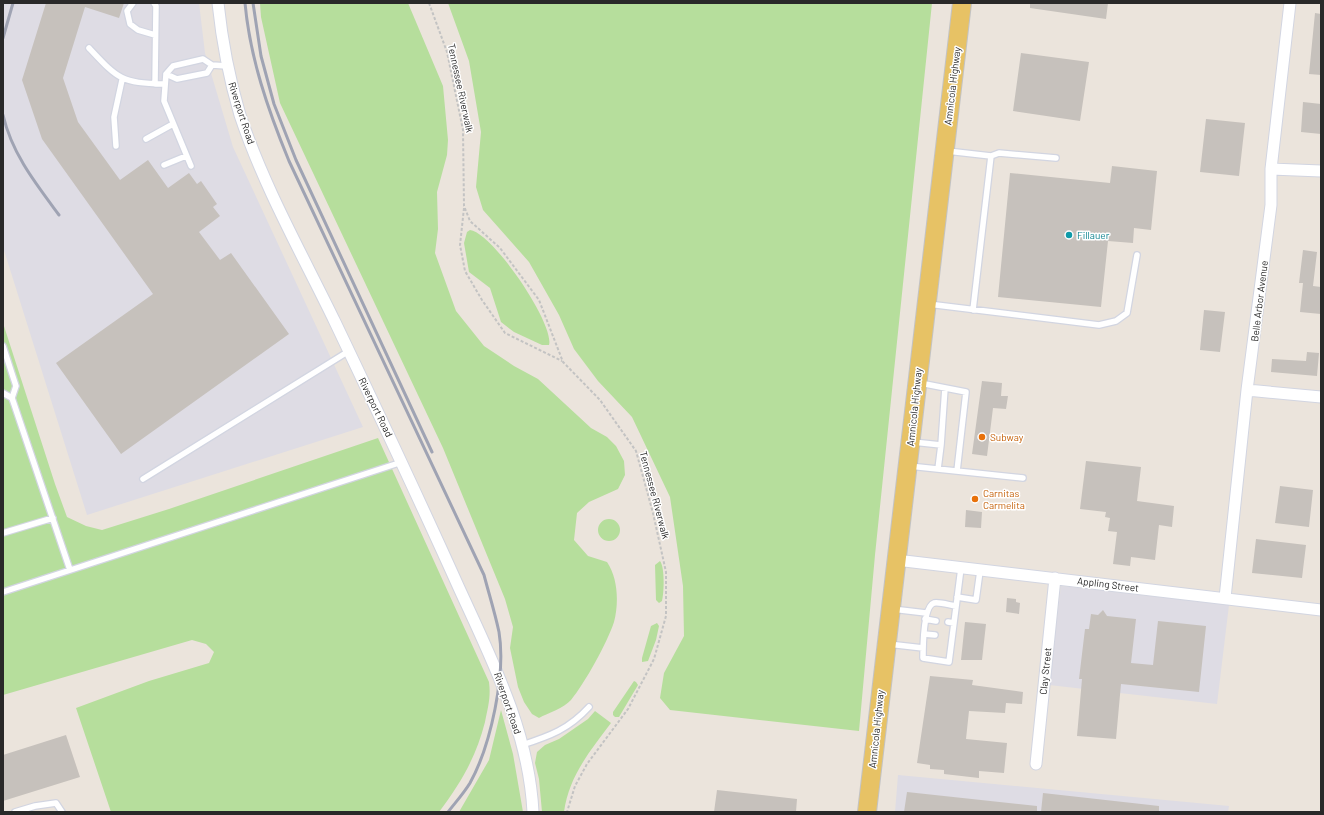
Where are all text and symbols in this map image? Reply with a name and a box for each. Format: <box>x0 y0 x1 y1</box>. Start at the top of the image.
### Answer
street label: Tennessee Riverwalk <box>446 43 476 133</box>
street label: Amnicola Highway <box>941 46 963 126</box>
street label: Riverport Road <box>226 80 258 146</box>
place label: Fillauer <box>1077 229 1110 241</box>
marker: Fillauer <box>1064 230 1074 240</box>
street label: Belle Arbor Avenue <box>1248 260 1270 342</box>
street label: Amnicola Highway <box>904 367 924 447</box>
street label: Riverport Road <box>356 375 396 439</box>
place label: Subway <box>990 431 1024 443</box>
marker: Subway <box>977 432 987 442</box>
street label: Tennessee Riverwalk <box>638 450 672 540</box>
place label: Carnitas Carmelita <box>983 487 1025 511</box>
marker: Carnitas Carmelita <box>970 494 980 504</box>
street label: Appling Street <box>1076 574 1140 594</box>
street label: Clay Street <box>1037 646 1053 695</box>
street label: Riverport Road <box>492 670 524 736</box>
street label: Amnicola Highway <box>866 689 886 769</box>

